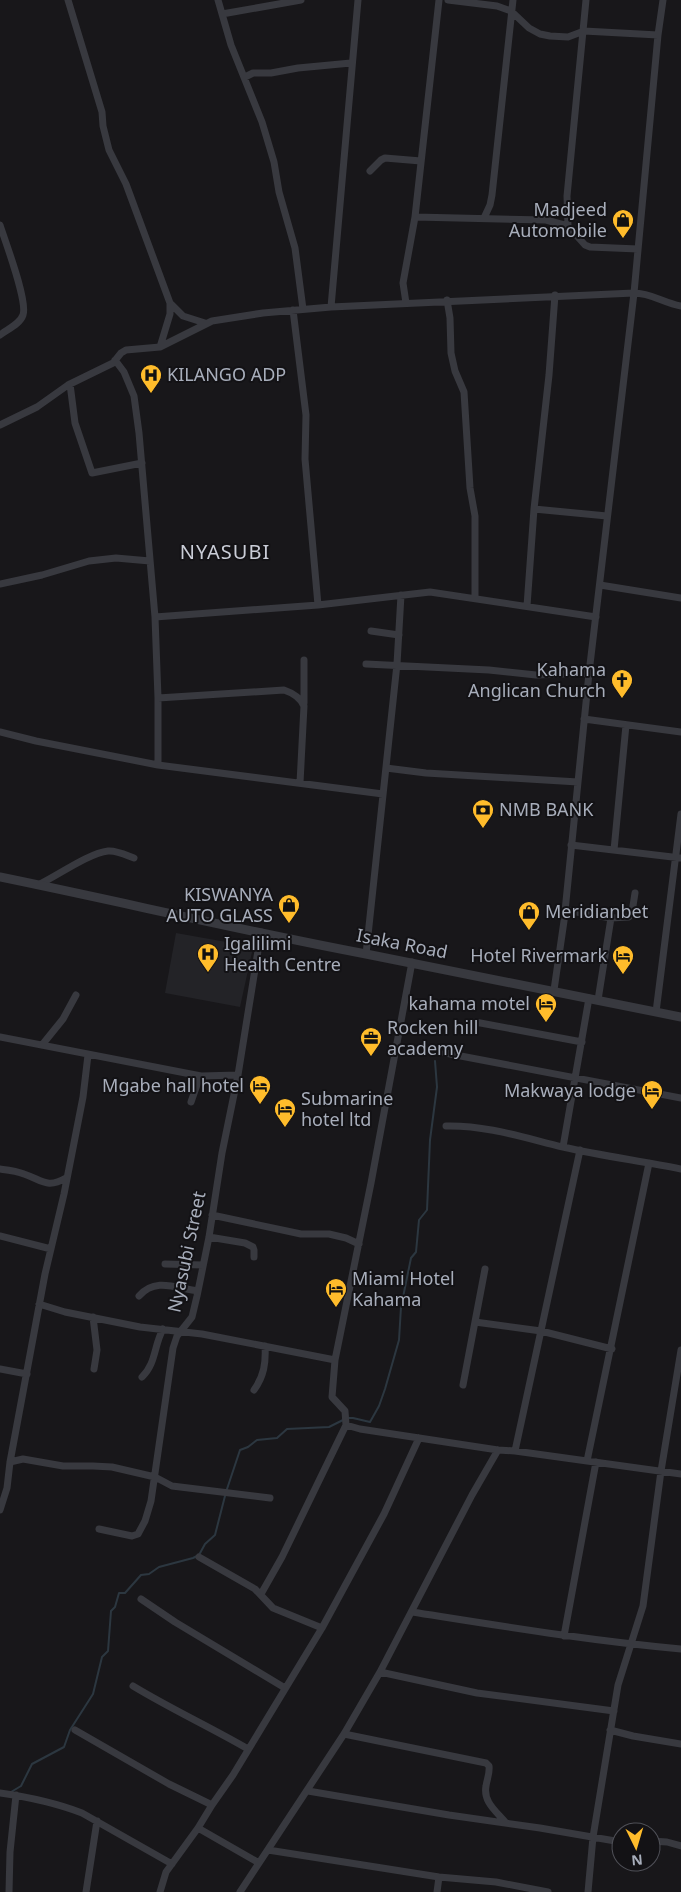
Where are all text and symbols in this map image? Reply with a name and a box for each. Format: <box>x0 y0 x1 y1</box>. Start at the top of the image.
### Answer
place label: Madjeed Automobile <box>509 197 607 242</box>
shop icon: Madjeed Automobile <box>611 208 635 239</box>
place label: KILANGO ADP <box>167 362 286 386</box>
hospital icon: KILANGO ADP <box>139 363 163 394</box>
district label: NYASUBI <box>180 538 270 565</box>
place label: Kahama Anglican Church <box>468 657 606 702</box>
church icon: Kahama Anglican Church <box>610 668 634 699</box>
place label: NMB BANK <box>499 797 594 821</box>
bank icon: NMB BANK <box>471 798 495 829</box>
place label: KISWANYA AUTO GLASS <box>166 882 273 927</box>
shop icon: KISWANYA AUTO GLASS <box>277 893 301 924</box>
place label: Meridianbet <box>545 899 649 923</box>
shop icon: Meridianbet <box>517 900 541 931</box>
street label: Isaka Road <box>355 922 450 964</box>
place label: Igalilimi Health Centre <box>224 931 341 976</box>
hospital icon: Igalilimi Health Centre <box>196 942 220 973</box>
place label: Hotel Rivermark <box>470 943 607 967</box>
hotel icon: Hotel Rivermark <box>611 944 635 975</box>
place label: kahama motel <box>408 991 530 1015</box>
hotel icon: kahama motel <box>534 992 558 1023</box>
place label: Rocken hill academy <box>387 1015 478 1060</box>
office icon: Rocken hill academy <box>359 1026 383 1057</box>
place label: Mgabe hall hotel <box>102 1073 244 1097</box>
hotel icon: Mgabe hall hotel <box>248 1074 272 1105</box>
place label: Makwaya lodge <box>504 1078 636 1102</box>
hotel icon: Makwaya lodge <box>640 1079 664 1110</box>
place label: Submarine hotel ltd <box>301 1086 393 1131</box>
hotel icon: Submarine hotel ltd <box>273 1097 297 1128</box>
street label: Nyasubi Street <box>161 1188 211 1315</box>
place label: Miami Hotel Kahama <box>352 1266 455 1311</box>
hotel icon: Miami Hotel Kahama <box>324 1277 348 1308</box>
north arrow <box>611 1822 661 1872</box>
text: N <box>631 1850 644 1870</box>

